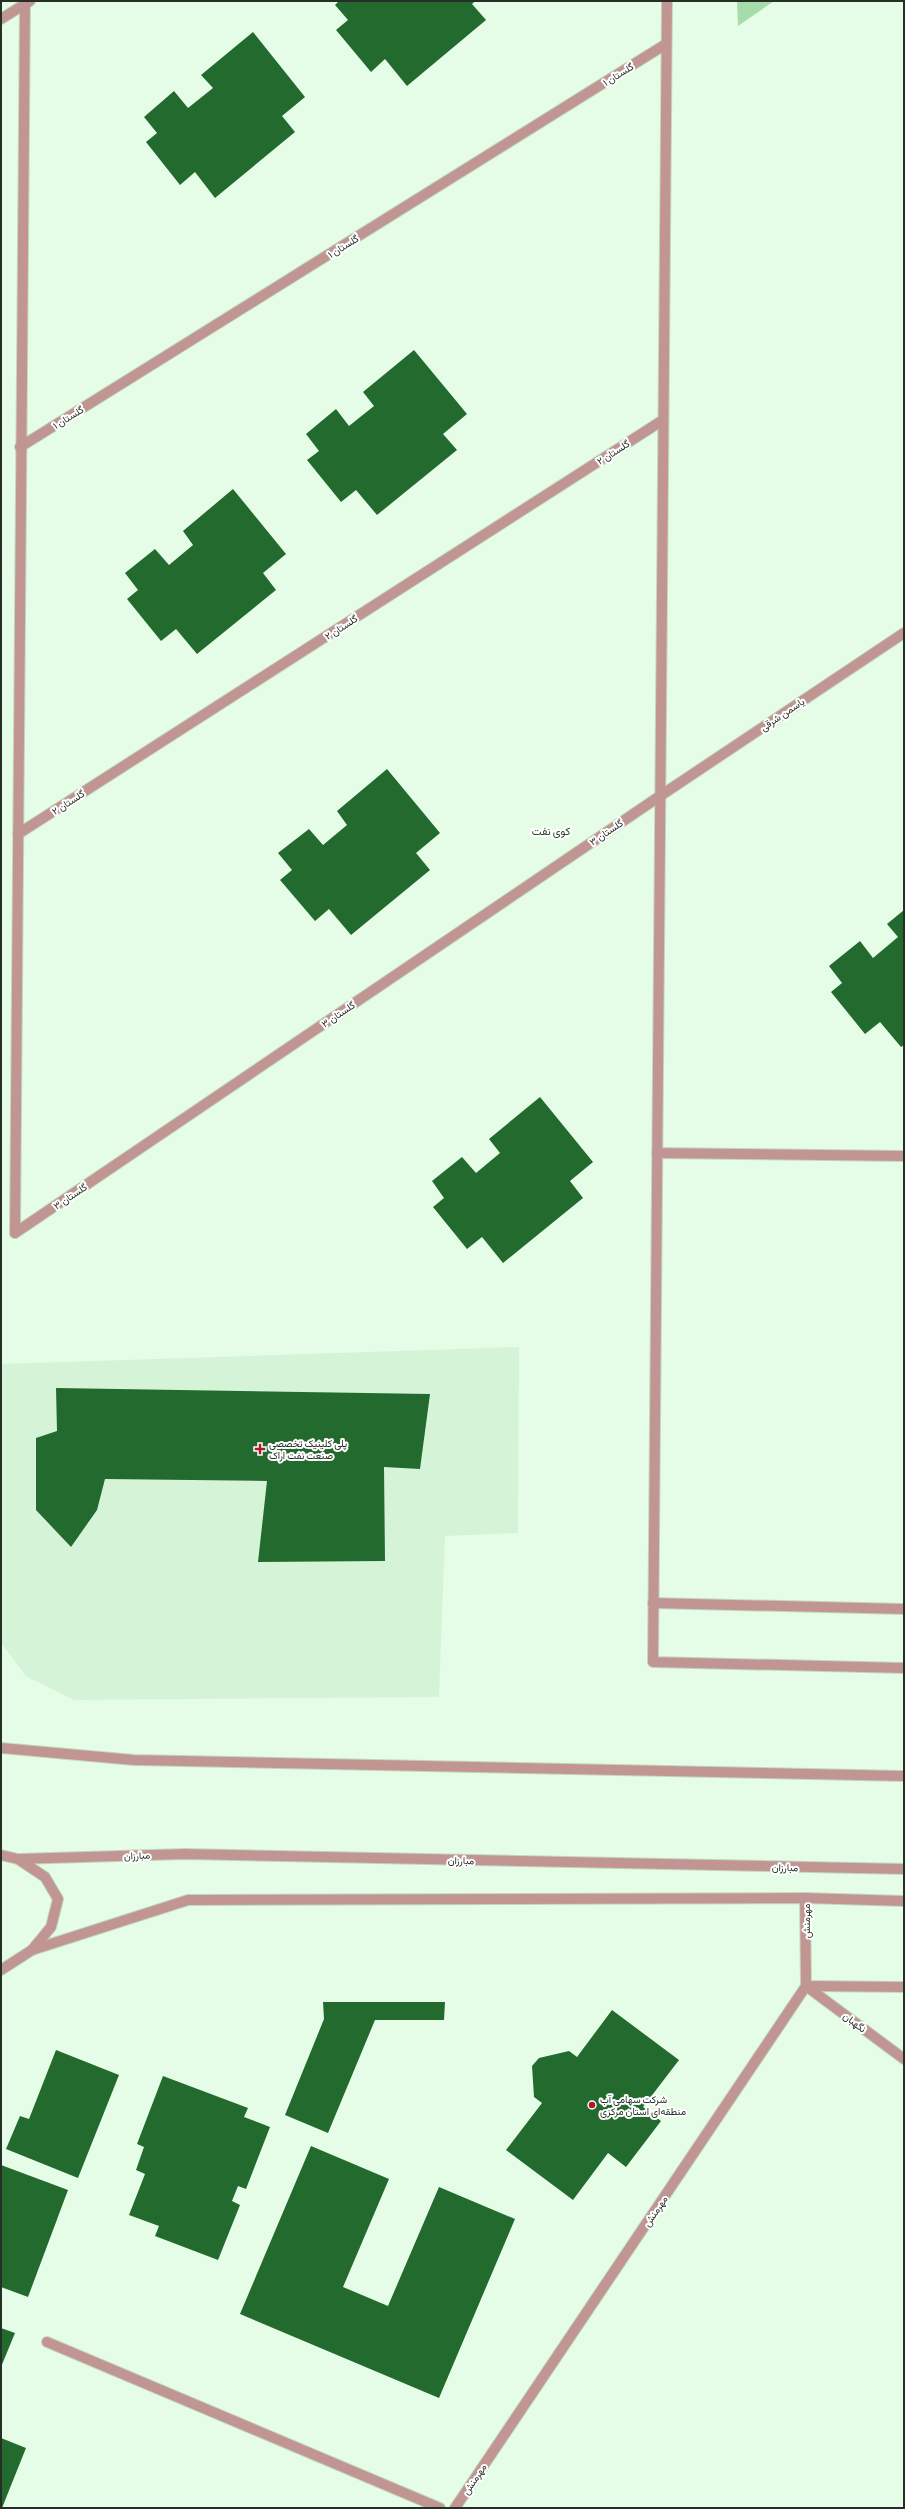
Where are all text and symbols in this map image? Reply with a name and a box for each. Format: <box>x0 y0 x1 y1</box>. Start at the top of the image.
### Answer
street label: گلستان ۱ <box>600 60 636 88</box>
street label: گلستان ۱ <box>325 232 361 260</box>
street label: گلستان ۱ <box>50 403 86 431</box>
street label: گلستان ۲ <box>594 437 632 467</box>
street label: گلستان ۲ <box>322 612 360 642</box>
street label: یاسمن شرقی <box>758 695 807 734</box>
street label: گلستان ۲ <box>49 787 87 817</box>
street label: گلستان ۳ <box>587 816 626 848</box>
district label: کوی نفت <box>532 824 570 838</box>
street label: گلستان ۳ <box>319 998 358 1030</box>
street label: گلستان ۳ <box>51 1180 90 1212</box>
place label: پلی کلینیک تخصصی صنعت نفت اراک <box>269 1437 347 1462</box>
marker: پلی کلینیک تخصصی صنعت نفت اراک <box>254 1443 266 1455</box>
street label: مبارزان <box>124 1849 150 1862</box>
street label: مبارزان <box>448 1854 474 1867</box>
street label: مبارزان <box>772 1861 798 1874</box>
street label: مهرمنش <box>800 1904 813 1938</box>
street label: نگهبان <box>840 2009 869 2035</box>
place label: شرکت سهامی آب منطقه‌ای استان مرکزی <box>600 2093 686 2118</box>
marker: شرکت سهامی آب منطقه‌ای استان مرکزی <box>587 2100 597 2110</box>
street label: مهرمنش <box>640 2193 670 2229</box>
street label: مهرمنش <box>459 2461 489 2497</box>

